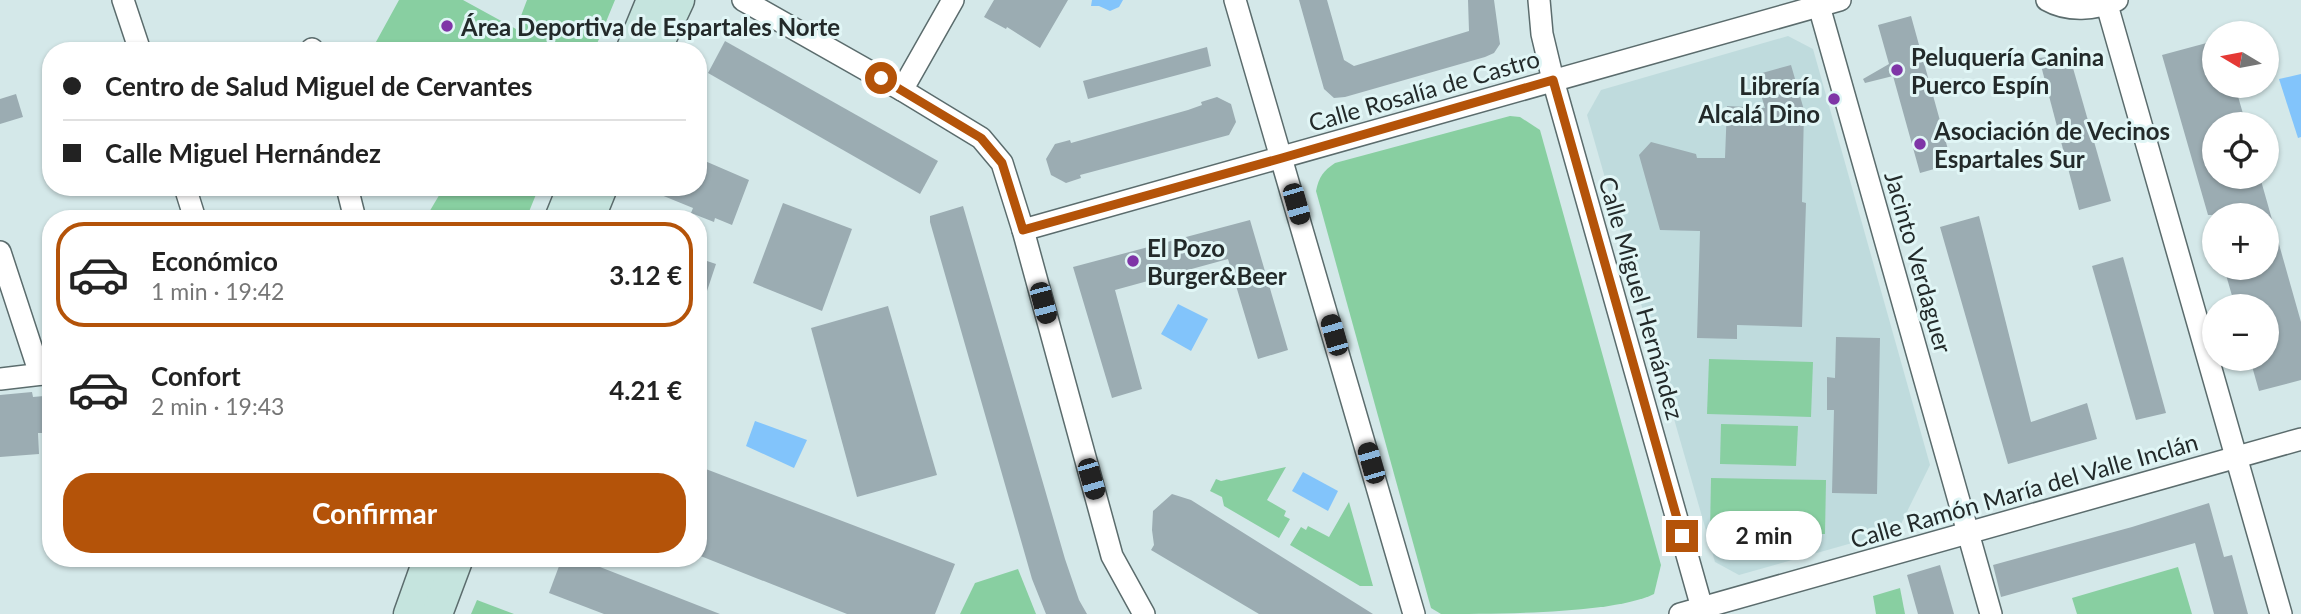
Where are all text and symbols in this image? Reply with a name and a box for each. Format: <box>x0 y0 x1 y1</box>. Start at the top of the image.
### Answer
place label: Área Deportiva de Espartales Norte <box>460 12 840 41</box>
marker: Área Deportiva de Espartales Norte <box>439 18 455 34</box>
north arrow <box>2202 21 2278 98</box>
map controls <box>2202 21 2279 371</box>
place label: Peluquería Canina Puerco Espín <box>1911 42 2104 99</box>
street label: Calle Rosalía de Castro <box>1305 43 1543 137</box>
route start <box>865 62 897 94</box>
marker: Peluquería Canina Puerco Espín <box>1889 62 1905 78</box>
text: Centro de Salud Miguel de Cervantes <box>105 70 532 102</box>
place label: Librería Alcalá Dino <box>1697 71 1820 128</box>
marker: Librería Alcalá Dino <box>1826 91 1842 107</box>
button: locate <box>2202 112 2279 189</box>
place label: Asociación de Vecinos Espartales Sur <box>1933 116 2170 173</box>
marker: Asociación de Vecinos Espartales Sur <box>1912 136 1928 152</box>
text: Calle Miguel Hernández <box>105 137 381 169</box>
street label: Jacinto Verdaguer <box>1879 168 1959 356</box>
street label: Calle Miguel Hernández <box>1593 173 1691 423</box>
car <box>1281 181 1312 227</box>
button: + <box>2202 203 2279 280</box>
place label: El Pozo Burger&Beer <box>1147 233 1287 290</box>
icon: car <box>67 243 130 306</box>
text: Económico <box>151 245 278 277</box>
marker: El Pozo Burger&Beer <box>1125 253 1141 269</box>
text: 3.12 € <box>609 259 682 291</box>
text: 1 min · 19:42 <box>151 277 284 305</box>
car <box>1028 280 1059 326</box>
button: − <box>2202 294 2279 371</box>
car <box>1319 312 1350 358</box>
icon: car <box>67 358 130 421</box>
text: Confort <box>151 360 241 392</box>
text: 4.21 € <box>609 374 682 406</box>
text: 2 min · 19:43 <box>151 392 284 420</box>
street label: Calle Ramón María del Valle Inclán <box>1847 426 2201 554</box>
car <box>1356 440 1387 486</box>
car <box>1076 456 1107 502</box>
button: Confirmar <box>63 473 686 553</box>
callout: 2 min <box>1706 512 1822 560</box>
route end <box>1666 520 1698 552</box>
text: 2 min <box>1735 521 1793 549</box>

